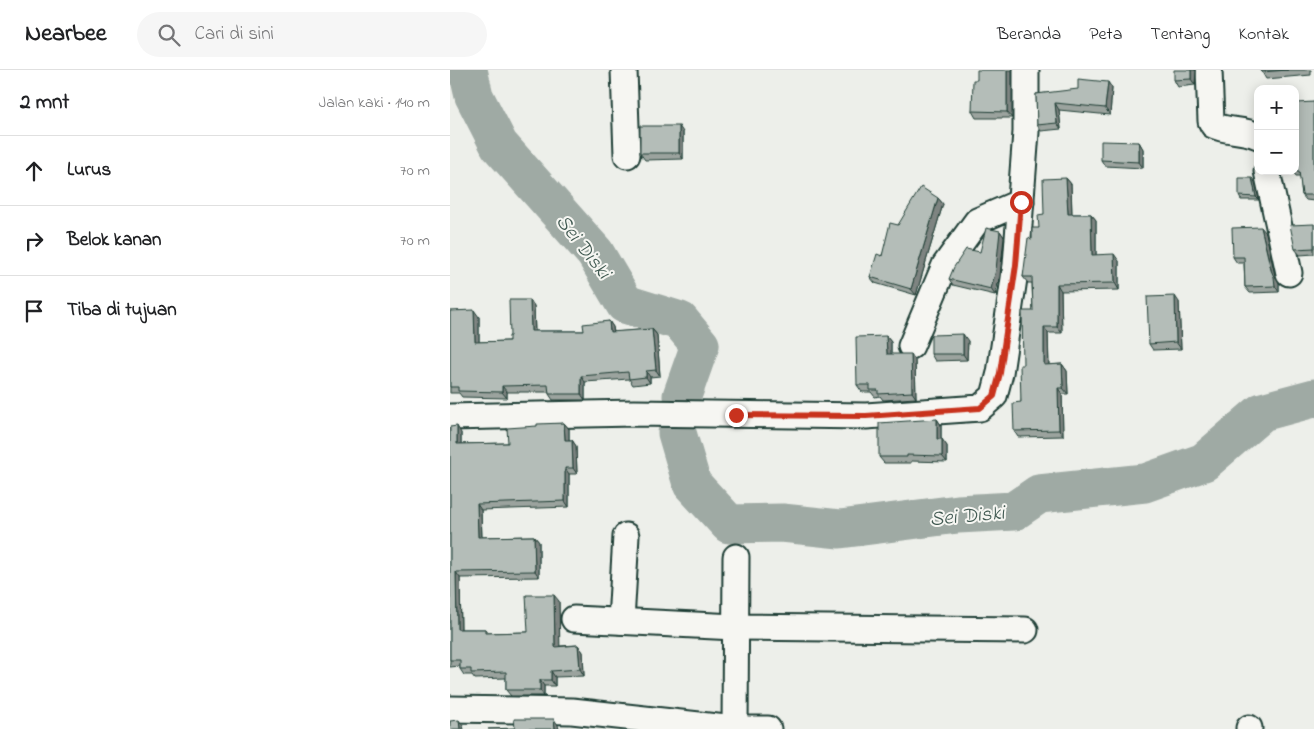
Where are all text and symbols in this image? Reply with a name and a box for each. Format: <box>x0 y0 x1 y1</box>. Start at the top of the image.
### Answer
search box <box>137 12 487 57</box>
text: Nearbee <box>25 17 107 52</box>
icon: search <box>155 21 183 49</box>
text: Cari di sini <box>195 21 274 48</box>
text: Beranda <box>997 22 1061 48</box>
text: Peta <box>1089 22 1122 48</box>
text: Tentang <box>1150 22 1210 48</box>
text: Kontak <box>1238 22 1289 48</box>
map controls <box>1254 85 1299 175</box>
button: + <box>1254 85 1299 130</box>
text: 2 mnt <box>20 88 69 118</box>
text: Jalan kaki · 140 m <box>318 91 430 115</box>
button: − <box>1254 130 1299 175</box>
icon: ahead <box>20 157 48 185</box>
text: Lurus <box>67 157 111 184</box>
text: 70 m <box>400 159 430 183</box>
route start <box>1010 191 1033 214</box>
water label: Sei Diski <box>548 209 619 288</box>
icon: right <box>20 227 48 255</box>
text: Belok kanan <box>67 227 161 254</box>
text: 70 m <box>400 229 430 253</box>
icon: arrive <box>20 297 48 325</box>
text: Tiba di tujuan <box>67 297 177 324</box>
route end <box>725 404 748 427</box>
water label: Sei Diski <box>929 499 1008 535</box>

